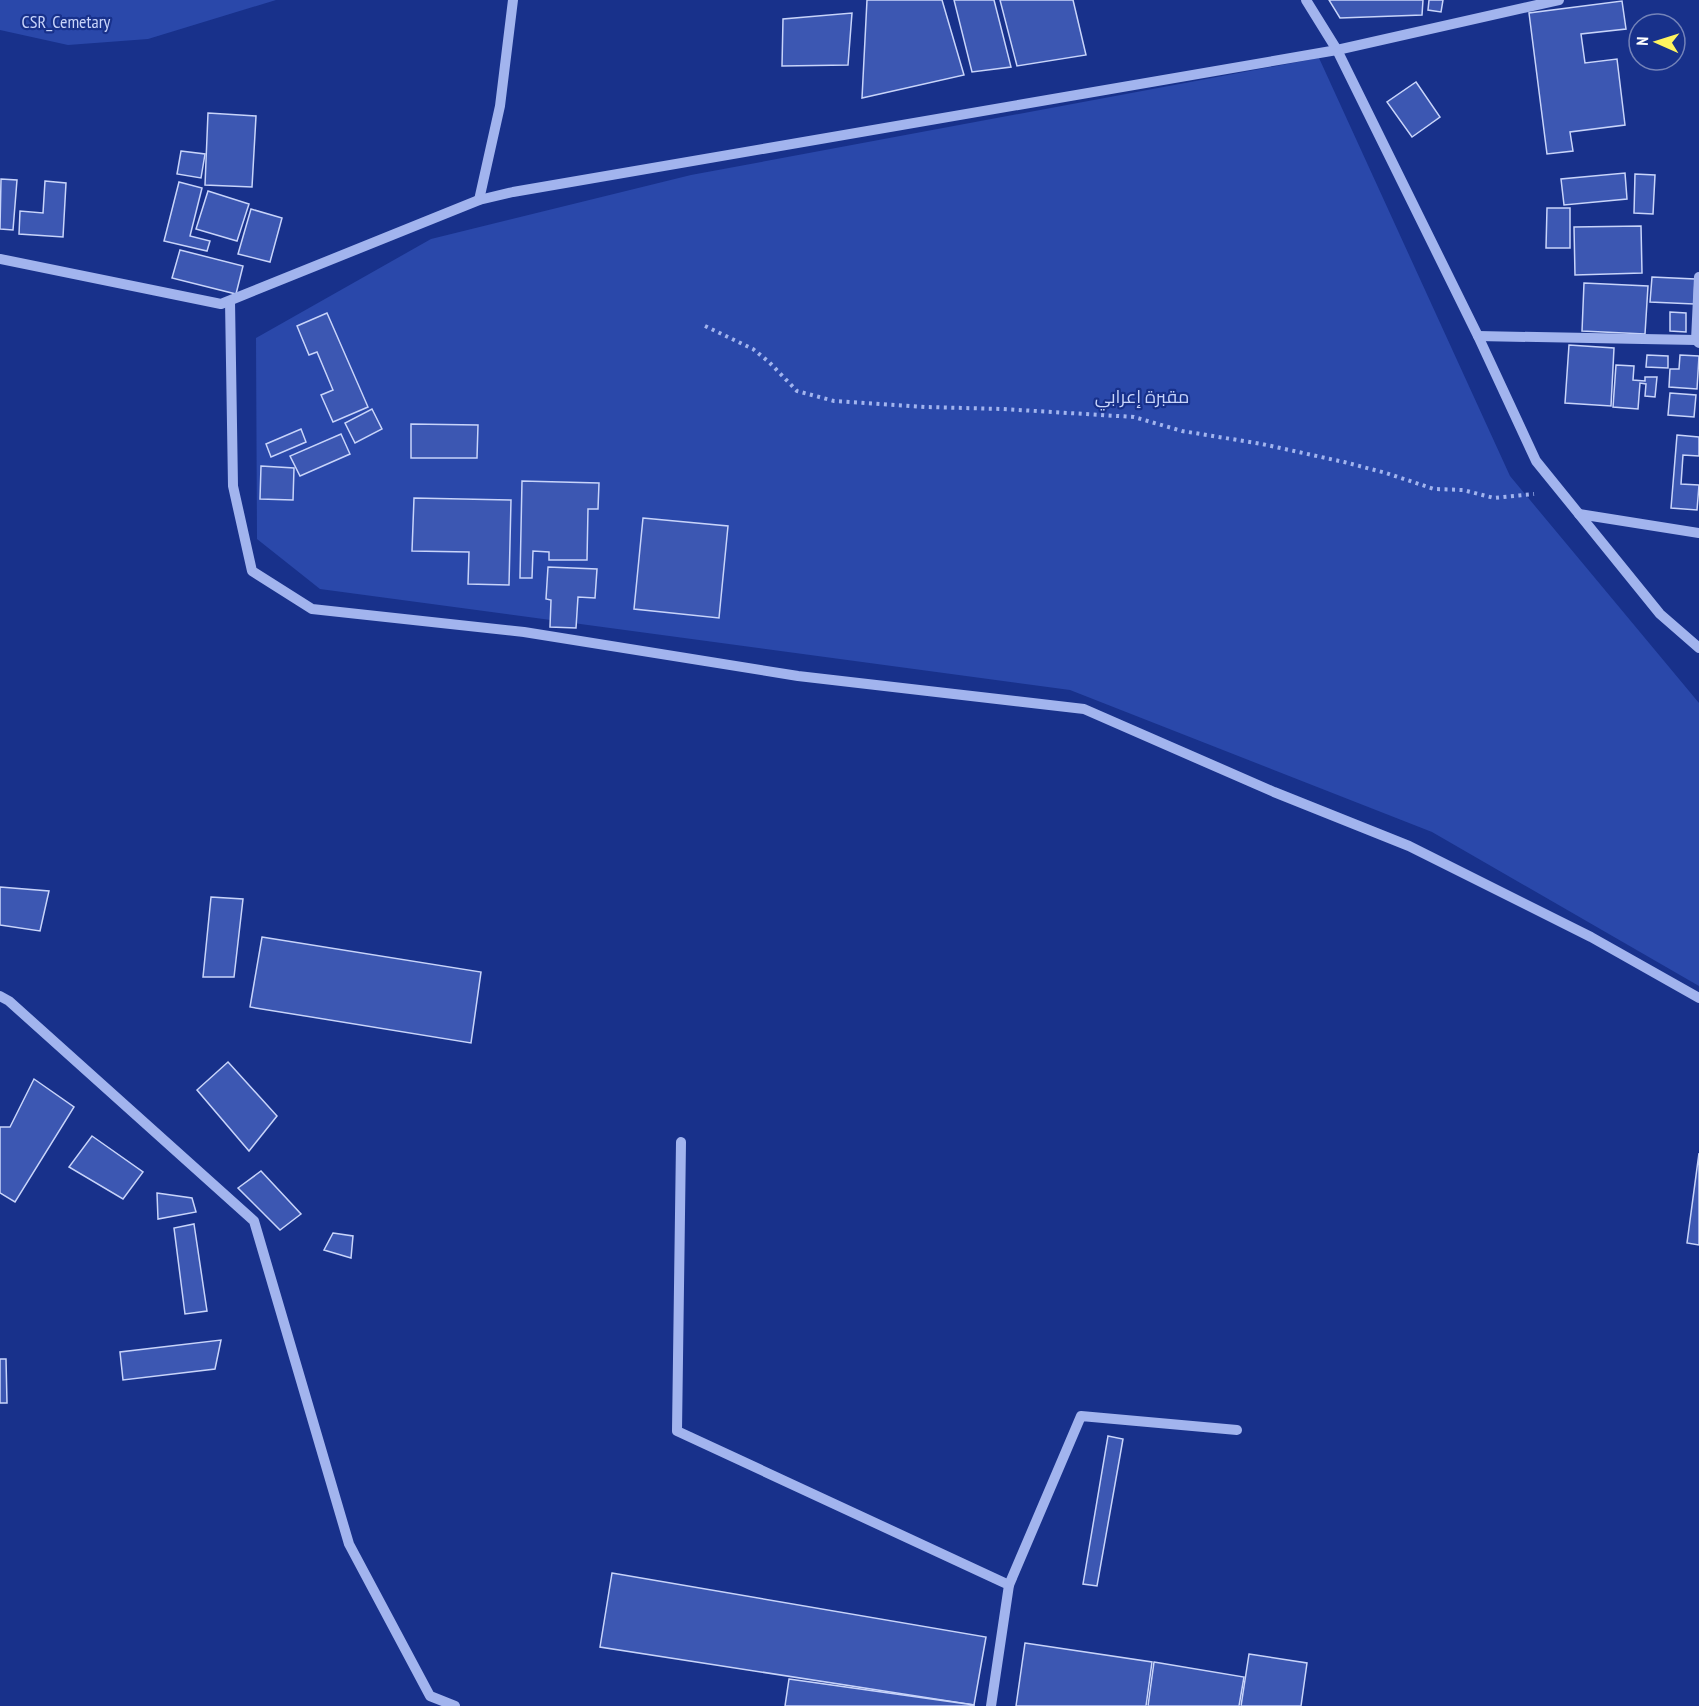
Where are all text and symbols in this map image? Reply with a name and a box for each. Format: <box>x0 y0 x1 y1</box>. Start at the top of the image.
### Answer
park label: CSR_Cemetary <box>22 10 111 33</box>
north arrow <box>1627 12 1687 72</box>
text: N <box>1632 36 1652 46</box>
park label: مقبرة إعرابي <box>1095 385 1189 411</box>

